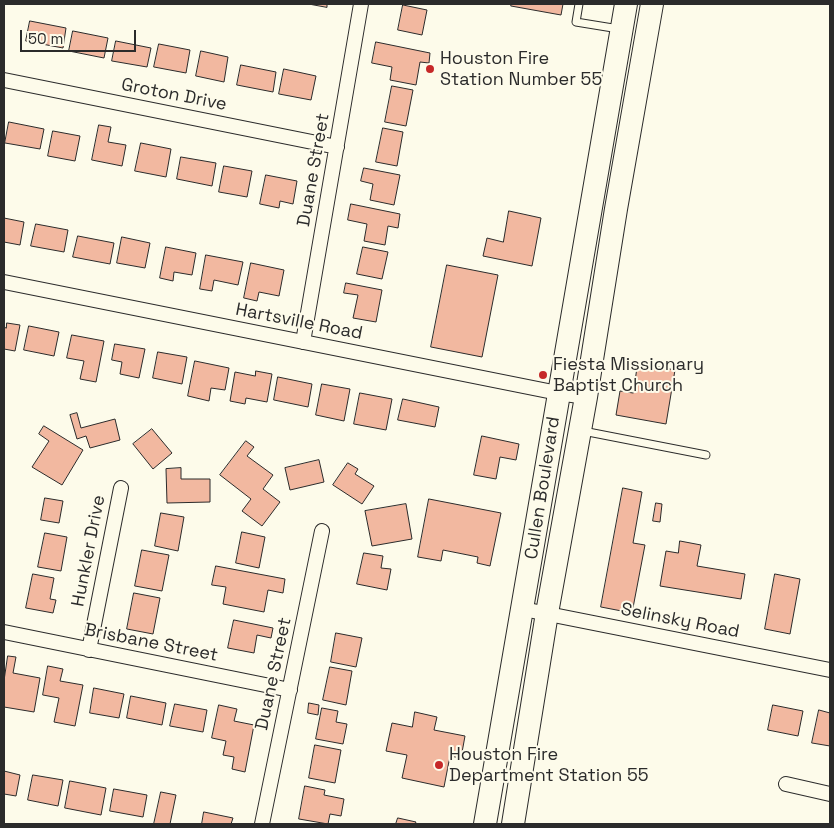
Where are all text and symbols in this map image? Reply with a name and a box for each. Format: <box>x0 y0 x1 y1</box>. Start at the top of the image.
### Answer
scale bar <box>22 20 139 52</box>
text: 50 m <box>28 29 63 48</box>
place label: Houston Fire Station Number 55 <box>440 48 602 90</box>
marker: Houston Fire Station Number 55 <box>424 63 436 75</box>
street label: Groton Drive <box>119 74 229 116</box>
street label: Duane Street <box>293 112 335 228</box>
street label: Hartsville Road <box>234 299 364 345</box>
place label: Fiesta Missionary Baptist Church <box>553 354 704 396</box>
marker: Fiesta Missionary Baptist Church <box>537 369 549 381</box>
street label: Cullen Boulevard <box>521 415 565 561</box>
street label: Hunkler Drive <box>68 493 110 609</box>
street label: Selinsky Road <box>619 599 741 643</box>
street label: Duane Street <box>252 616 296 732</box>
street label: Brisbane Street <box>82 619 220 667</box>
place label: Houston Fire Department Station 55 <box>449 744 649 786</box>
marker: Houston Fire Department Station 55 <box>433 759 445 771</box>

